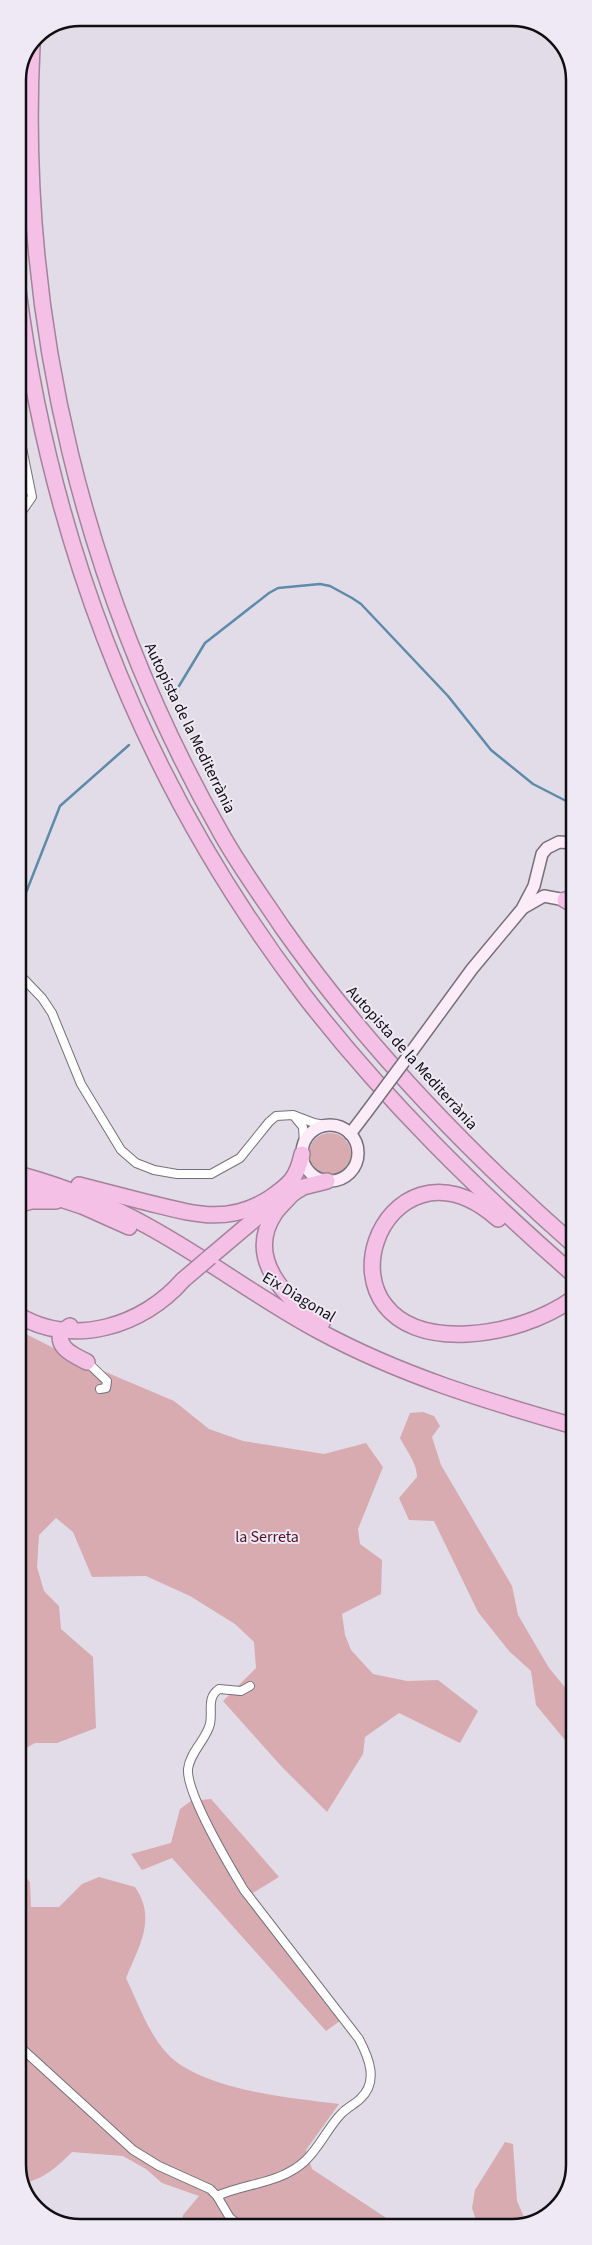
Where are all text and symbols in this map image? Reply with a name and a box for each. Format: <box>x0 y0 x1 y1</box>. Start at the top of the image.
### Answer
street label: Autopista de la Mediterrània <box>139 639 241 817</box>
street label: Autopista de la Mediterrània <box>341 981 483 1135</box>
street label: Eix Diagonal <box>258 1266 340 1328</box>
park label: la Serreta <box>235 1526 299 1548</box>

